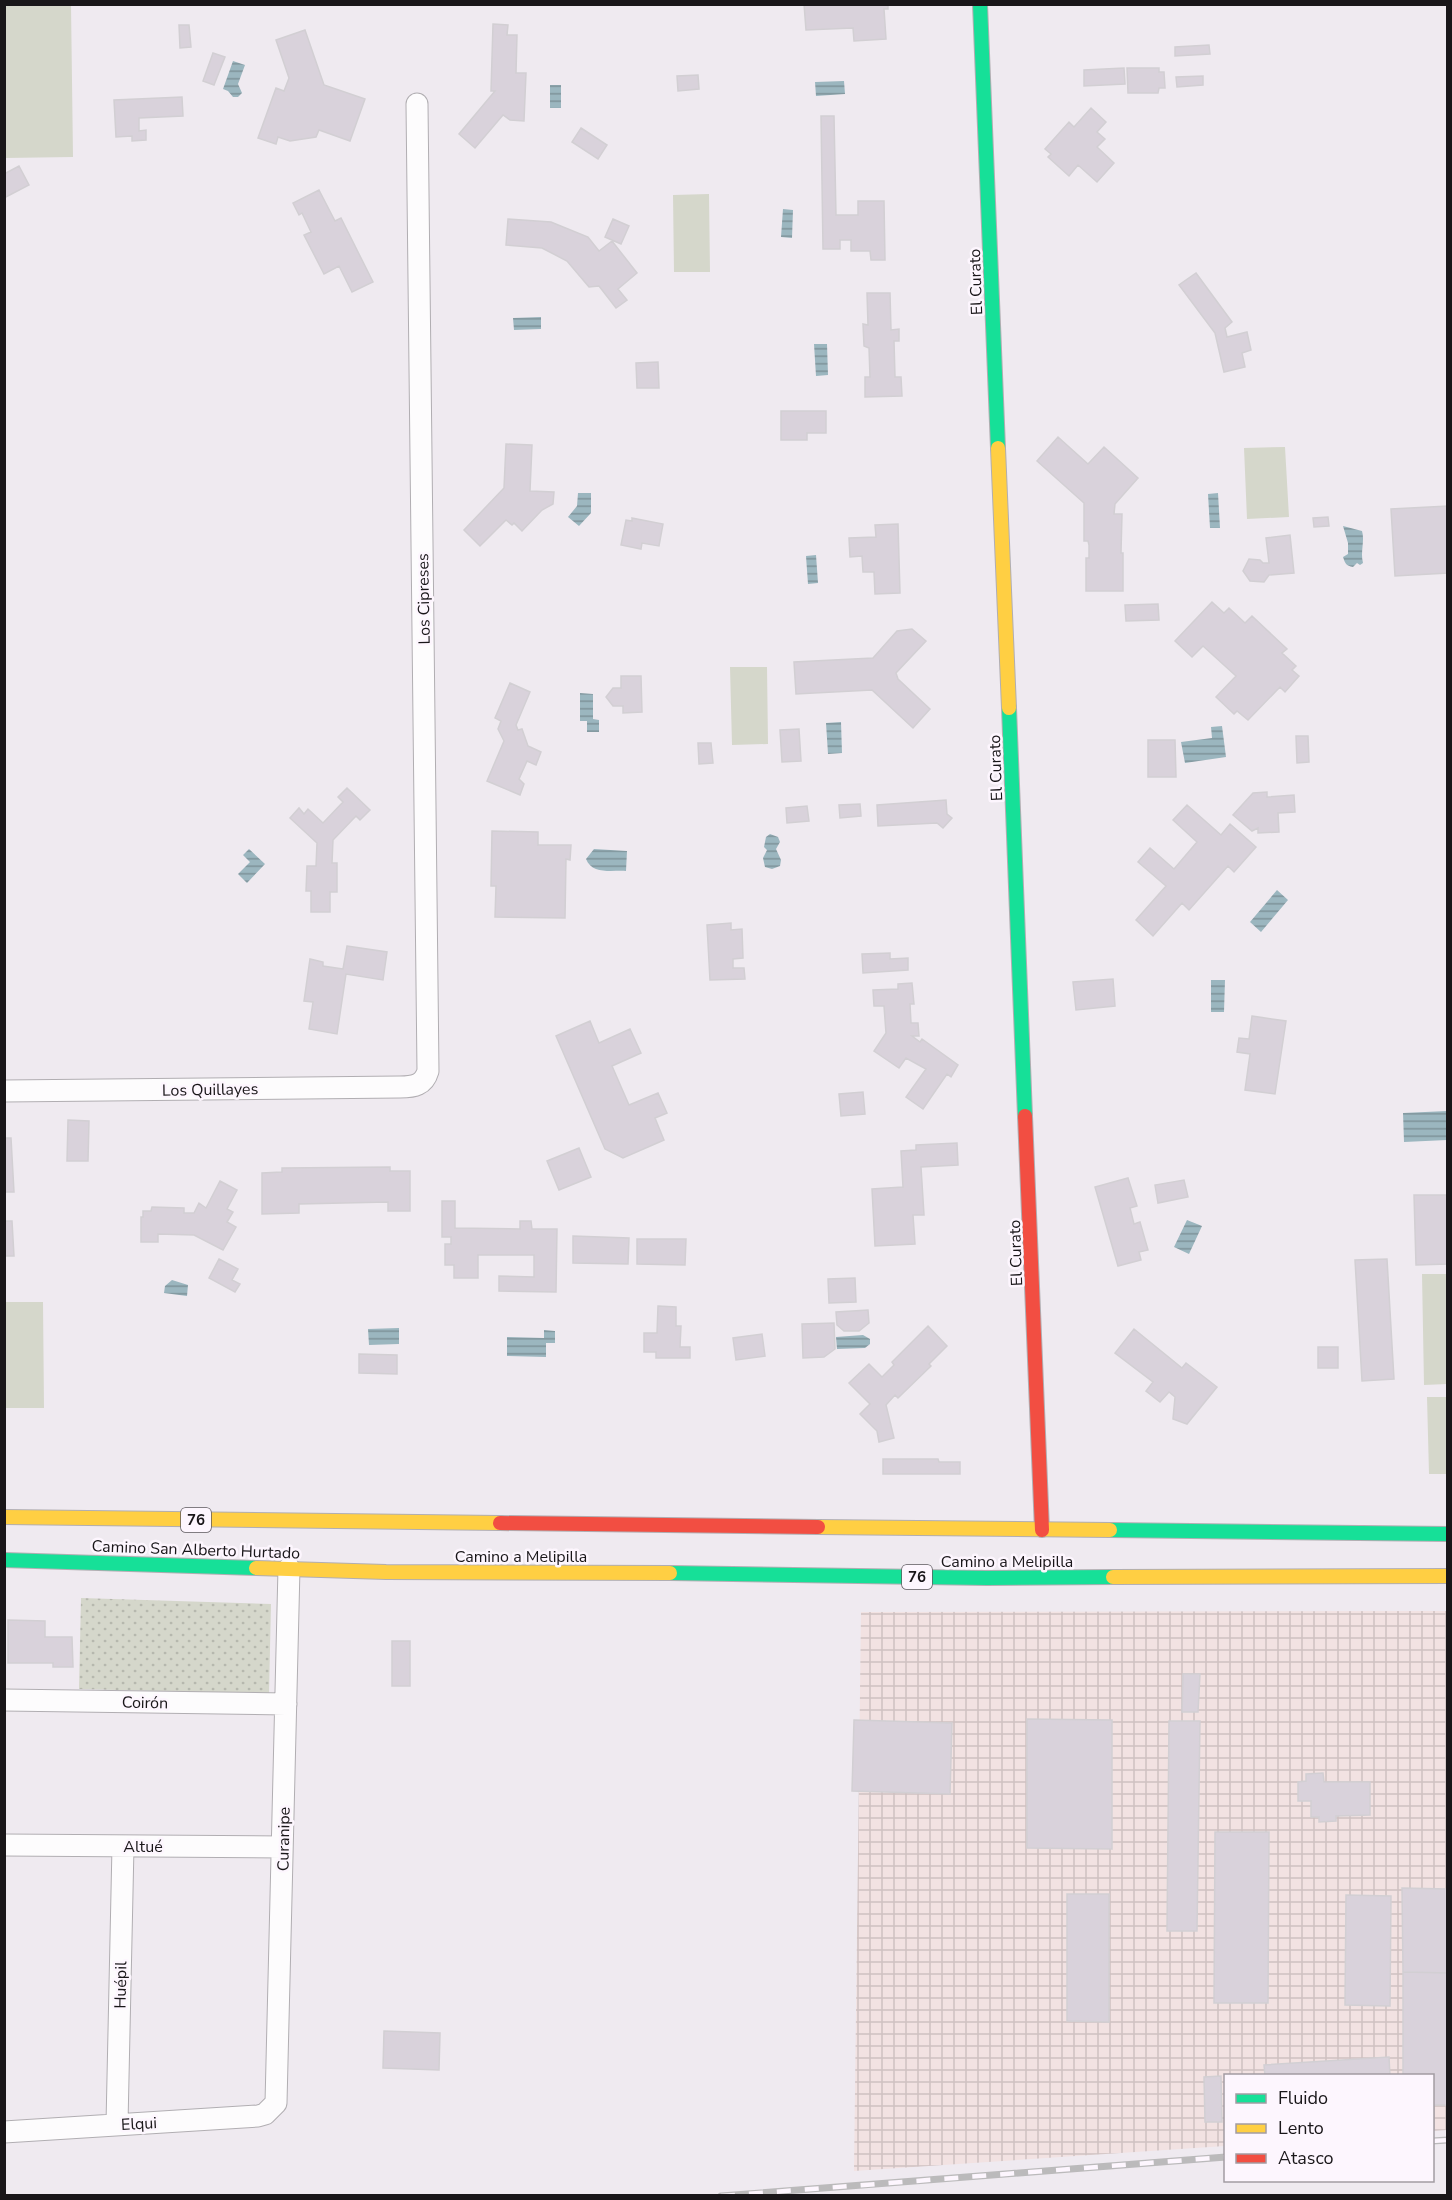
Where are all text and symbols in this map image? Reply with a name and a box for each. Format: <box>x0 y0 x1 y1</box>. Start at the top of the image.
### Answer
street label: El Curato <box>964 248 988 315</box>
street label: Los Cipreses <box>412 553 436 645</box>
street label: El Curato <box>984 734 1008 801</box>
street label: Los Quillayes <box>162 1078 258 1102</box>
street label: El Curato <box>1004 1219 1028 1286</box>
road number: 76 <box>181 1508 211 1532</box>
street label: Camino San Alberto Hurtado <box>91 1535 301 1565</box>
street label: Camino a Melipilla <box>455 1546 587 1568</box>
street label: Camino a Melipilla <box>941 1551 1073 1573</box>
road number: 76 <box>902 1565 932 1589</box>
street label: Coirón <box>122 1692 168 1714</box>
street label: Curanipe <box>272 1807 296 1871</box>
street label: Altué <box>123 1836 163 1858</box>
street label: Huépil <box>110 1961 132 2009</box>
legend <box>1224 2074 1434 2182</box>
text: Fluido <box>1278 2086 1328 2110</box>
street label: Elqui <box>120 2112 158 2136</box>
text: Lento <box>1278 2116 1324 2140</box>
text: Atasco <box>1278 2146 1334 2170</box>

